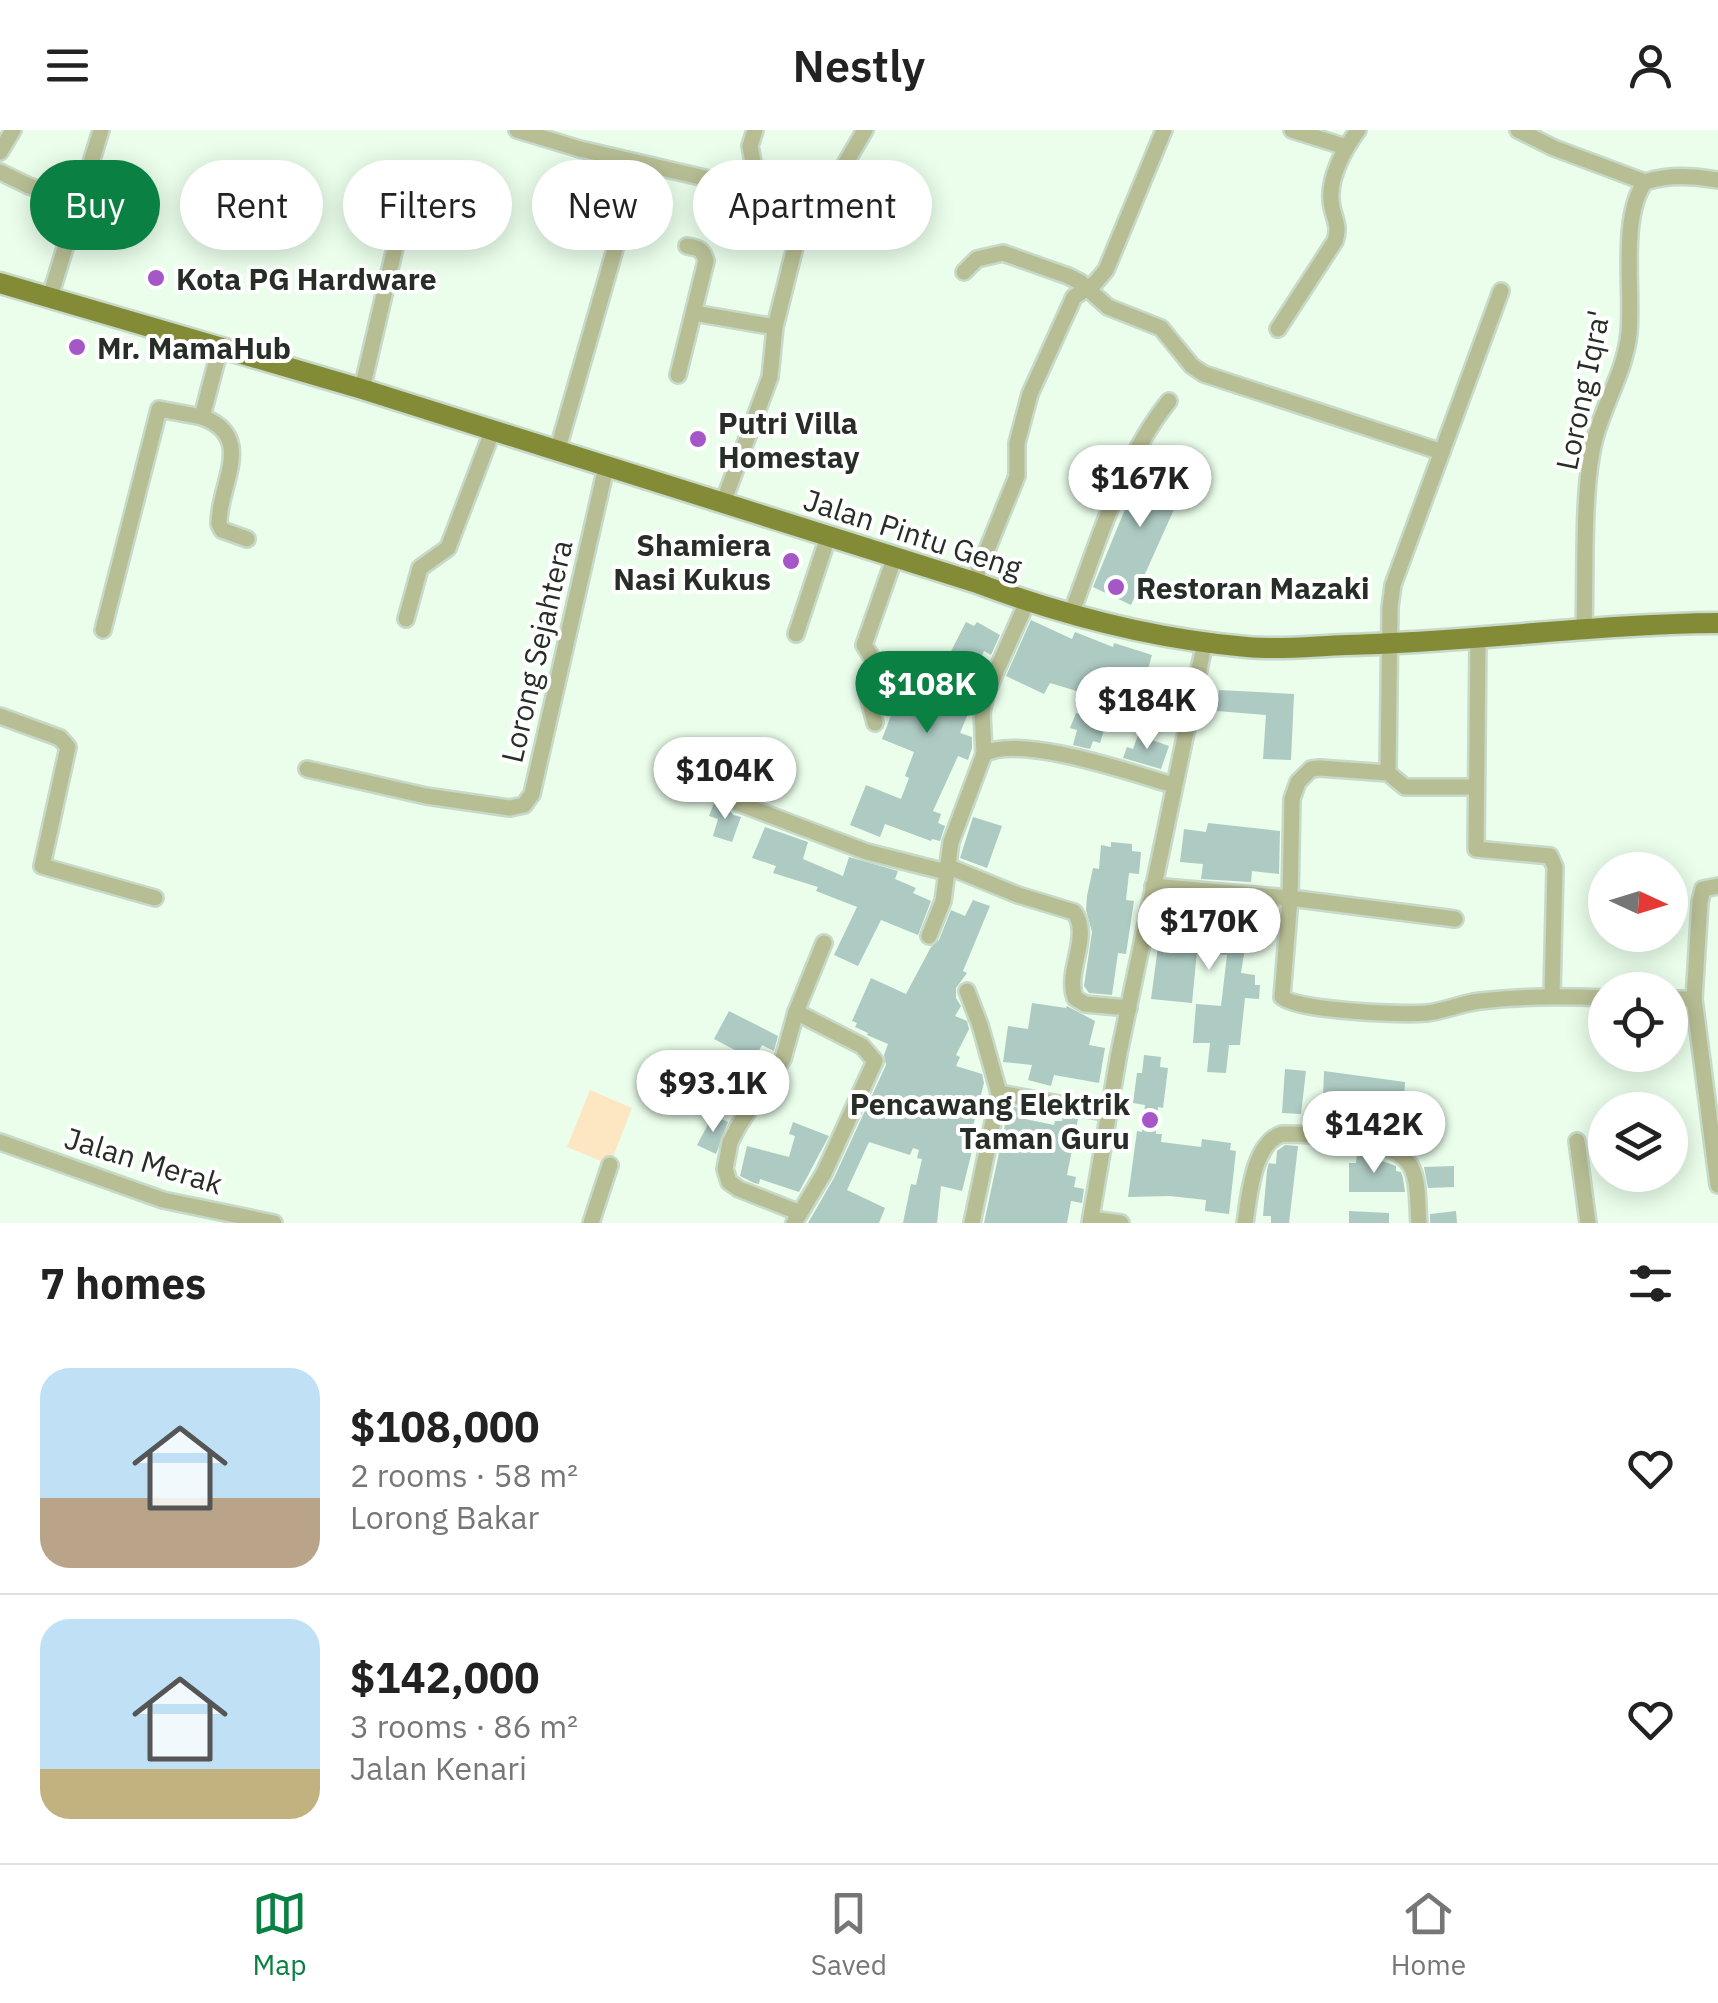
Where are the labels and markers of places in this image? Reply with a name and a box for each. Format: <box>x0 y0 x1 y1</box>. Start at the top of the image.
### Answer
place label: Kota PG Hardware <box>176 259 437 298</box>
marker: Kota PG Hardware <box>145 267 167 289</box>
place label: Mr. MamaHub <box>97 328 291 367</box>
marker: Mr. MamaHub <box>66 336 88 358</box>
place label: Putri Villa Homestay <box>718 403 860 476</box>
marker: Putri Villa Homestay <box>687 428 709 450</box>
pin: $167K <box>1070 445 1210 530</box>
place label: Shamiera Nasi Kukus <box>613 525 771 598</box>
marker: Shamiera Nasi Kukus <box>780 550 802 572</box>
place label: Restoran Mazaki <box>1136 568 1370 607</box>
marker: Restoran Mazaki <box>1105 576 1127 598</box>
pin: $108K <box>857 651 997 736</box>
pin: $184K <box>1077 667 1217 752</box>
pin: $104K <box>655 737 795 822</box>
pin: $170K <box>1139 888 1279 973</box>
pin: $93.1K <box>632 1050 794 1135</box>
place label: Pencawang Elektrik Taman Guru <box>850 1084 1131 1157</box>
pin: $142K <box>1304 1091 1444 1176</box>
marker: Pencawang Elektrik Taman Guru <box>1139 1109 1161 1131</box>

